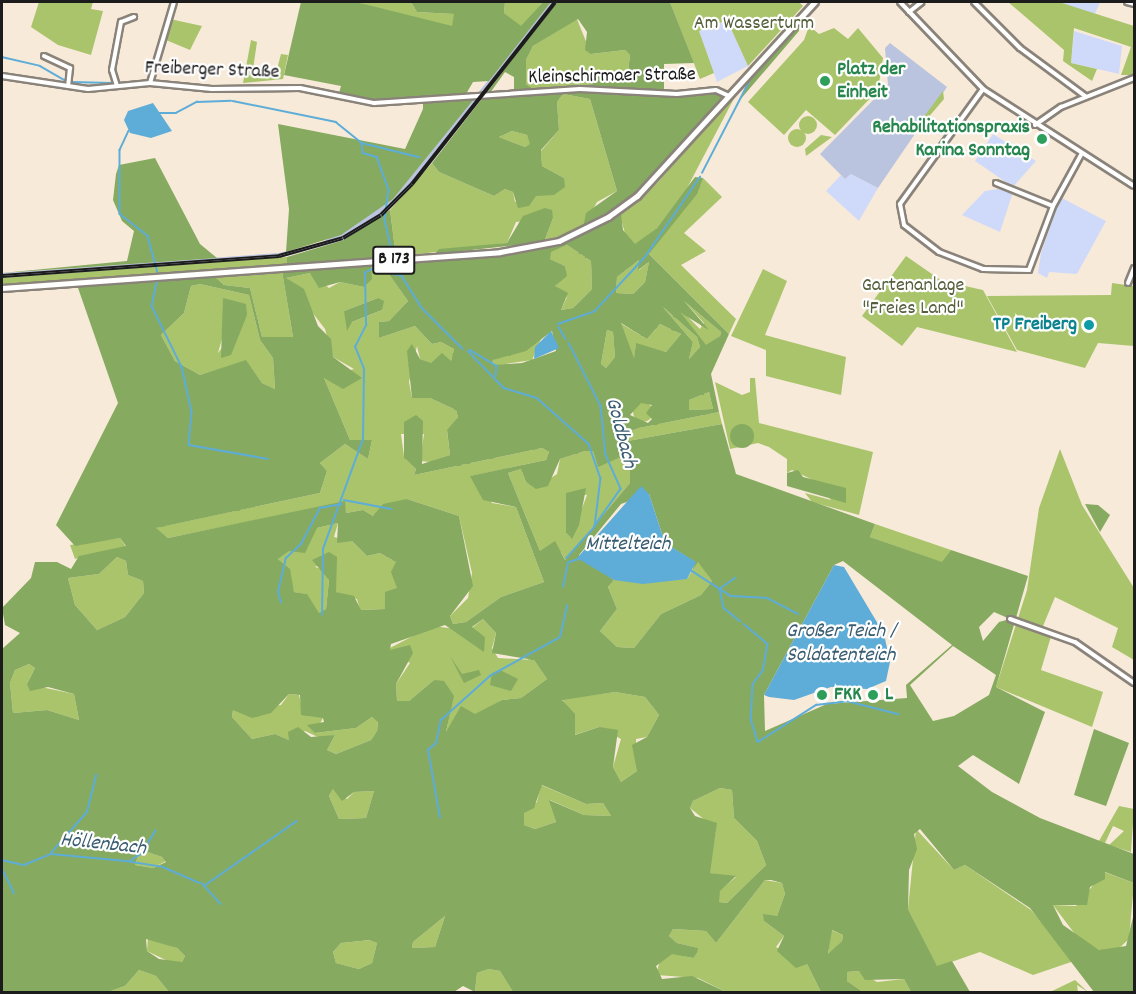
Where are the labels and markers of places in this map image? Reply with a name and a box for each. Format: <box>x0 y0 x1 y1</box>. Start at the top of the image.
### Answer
place label: Platz der Einheit <box>837 58 905 105</box>
marker: Platz der Einheit <box>818 74 832 88</box>
place label: Rehabilitationspraxis Karina Sonntag <box>872 116 1030 163</box>
marker: Rehabilitationspraxis Karina Sonntag <box>1035 132 1049 146</box>
place label: TP Freiberg <box>993 313 1077 337</box>
marker: TP Freiberg <box>1082 318 1096 332</box>
place label: FKK <box>834 683 861 707</box>
place label: L <box>885 683 893 707</box>
marker: FKK <box>815 688 829 702</box>
marker: L <box>866 688 880 702</box>

